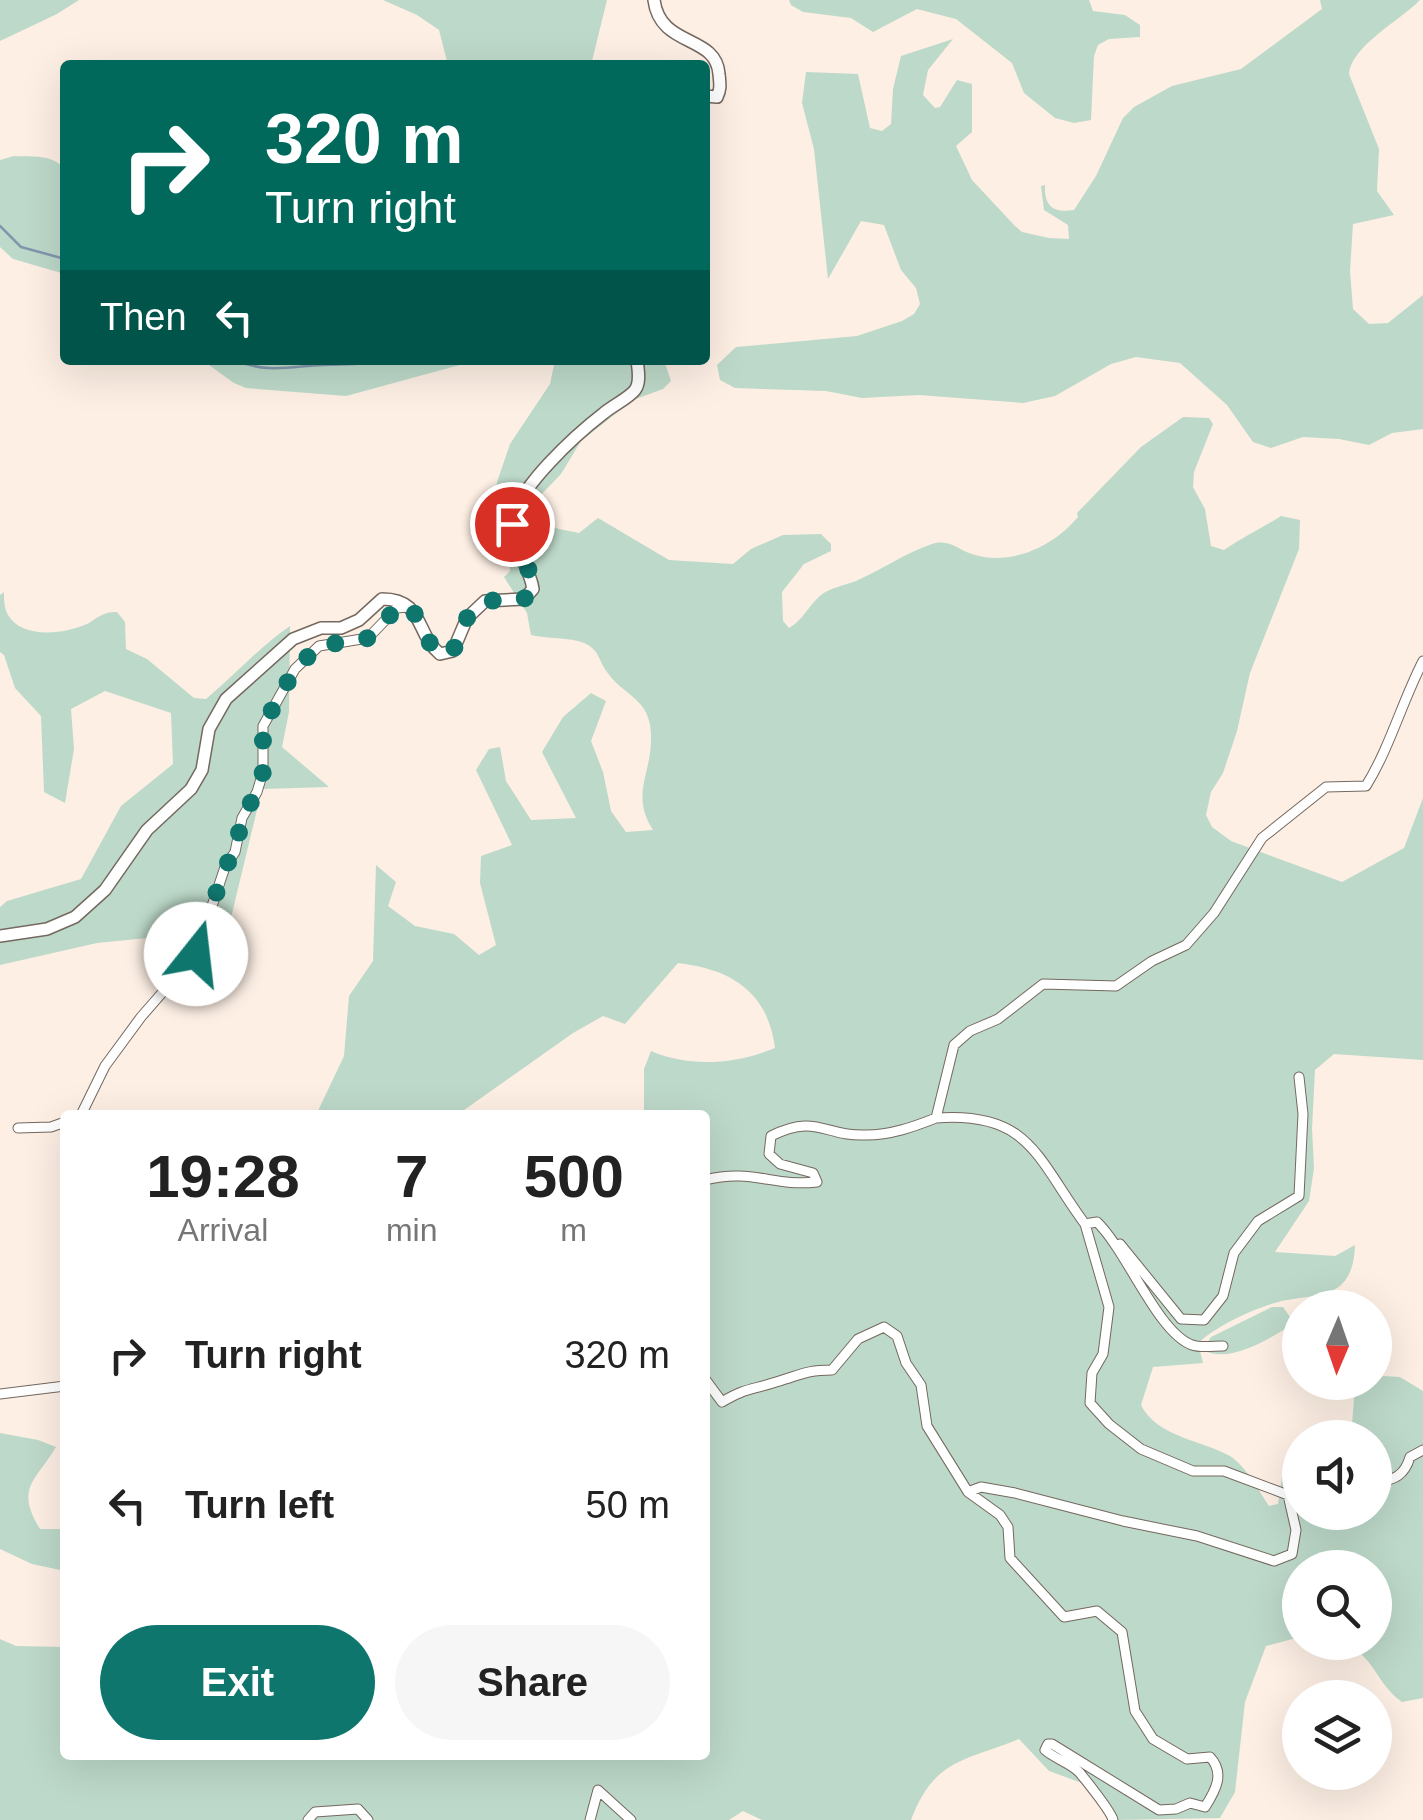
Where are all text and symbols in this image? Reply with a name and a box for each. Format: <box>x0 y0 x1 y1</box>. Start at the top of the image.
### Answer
icon: right <box>100 100 230 230</box>
text: 320 m <box>265 100 463 178</box>
text: Turn right <box>265 182 456 233</box>
icon: left <box>207 290 262 345</box>
text: Then <box>100 296 187 338</box>
pin <box>470 482 555 567</box>
icon: arrive <box>485 497 540 552</box>
position arrow <box>144 902 248 1006</box>
text: 19:28 <box>146 1143 300 1210</box>
text: 7 <box>395 1143 428 1210</box>
text: 500 <box>524 1143 624 1210</box>
text: Arrival <box>178 1212 268 1248</box>
text: min <box>386 1212 437 1248</box>
text: m <box>560 1212 587 1248</box>
north arrow <box>1282 1290 1392 1400</box>
map controls <box>1282 1290 1392 1790</box>
icon: right <box>100 1328 155 1383</box>
text: Turn right <box>185 1334 362 1376</box>
text: 320 m <box>564 1334 670 1376</box>
button: sound <box>1282 1420 1392 1530</box>
icon: left <box>100 1478 155 1533</box>
text: Turn left <box>185 1484 334 1526</box>
text: 50 m <box>586 1484 670 1526</box>
button: search <box>1282 1550 1392 1660</box>
button: Exit <box>100 1625 375 1740</box>
button: Share <box>395 1625 670 1740</box>
button: layers <box>1282 1680 1392 1790</box>

